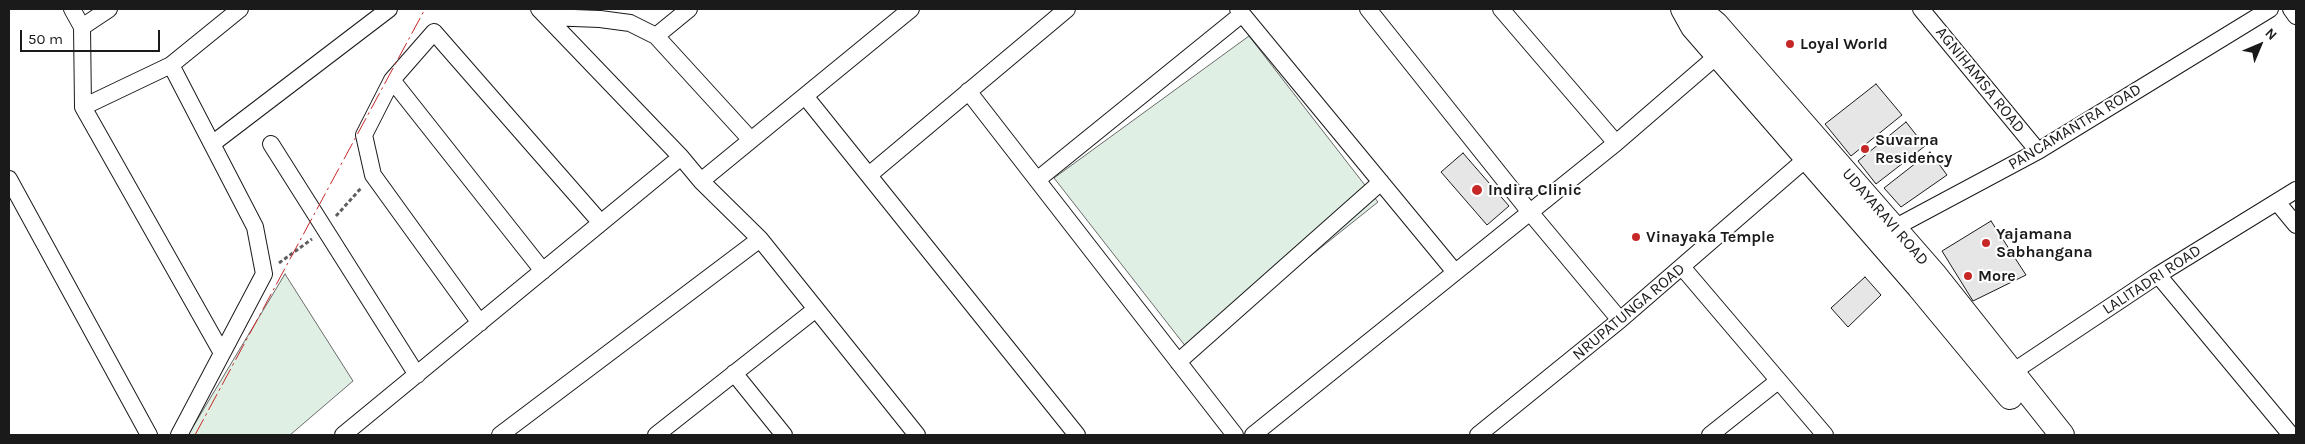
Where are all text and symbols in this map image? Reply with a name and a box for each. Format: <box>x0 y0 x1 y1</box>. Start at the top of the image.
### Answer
scale bar <box>22 20 162 52</box>
north arrow <box>2235 20 2285 70</box>
street label: AGNIHAMSA ROAD <box>1931 23 2029 137</box>
text: N <box>2261 24 2281 44</box>
text: 50 m <box>28 30 63 48</box>
place label: Loyal World <box>1800 34 1888 54</box>
marker: Loyal World <box>1784 38 1796 50</box>
street label: PANCAMANTRA ROAD <box>2005 80 2145 174</box>
place label: Suvarna Residency <box>1875 130 1952 168</box>
marker: Suvarna Residency <box>1859 143 1871 155</box>
street label: UDAYARAVI ROAD <box>1838 165 1932 269</box>
place label: Indira Clinic <box>1488 180 1582 200</box>
marker: Indira Clinic <box>1470 183 1484 197</box>
place label: Yajamana Sabhangana <box>1996 224 2093 262</box>
place label: Vinayaka Temple <box>1646 227 1774 247</box>
marker: Vinayaka Temple <box>1630 231 1642 243</box>
marker: Yajamana Sabhangana <box>1980 237 1992 249</box>
street label: LALITADRI ROAD <box>2099 241 2205 319</box>
street label: NRUPATUNGA ROAD <box>1569 259 1689 365</box>
place label: More <box>1978 266 2016 286</box>
marker: More <box>1962 270 1974 282</box>

